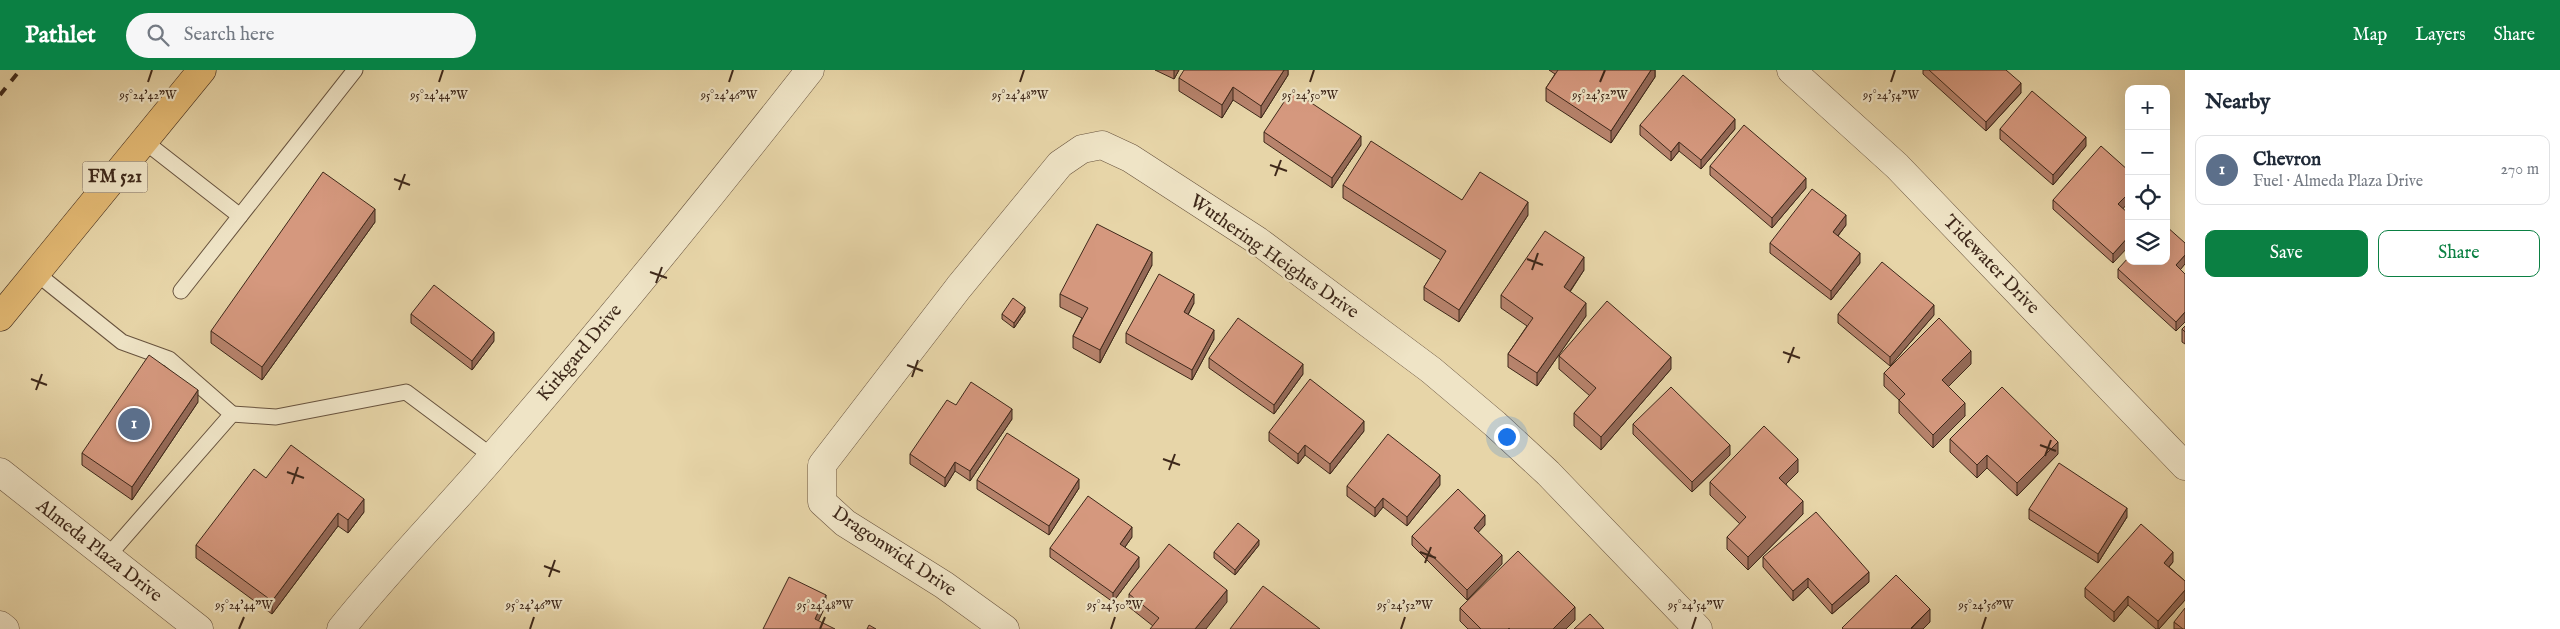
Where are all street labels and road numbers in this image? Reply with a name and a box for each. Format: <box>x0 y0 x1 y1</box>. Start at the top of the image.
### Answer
road number: FM 521 <box>82 161 148 192</box>
street label: Wuthering Heights Drive <box>1185 189 1364 325</box>
street label: Tidewater Drive <box>1938 210 2045 320</box>
street label: Kirkgard Drive <box>532 299 628 407</box>
street label: Almeda Plaza Drive <box>30 494 167 608</box>
street label: Dragonwick Drive <box>827 502 961 603</box>

